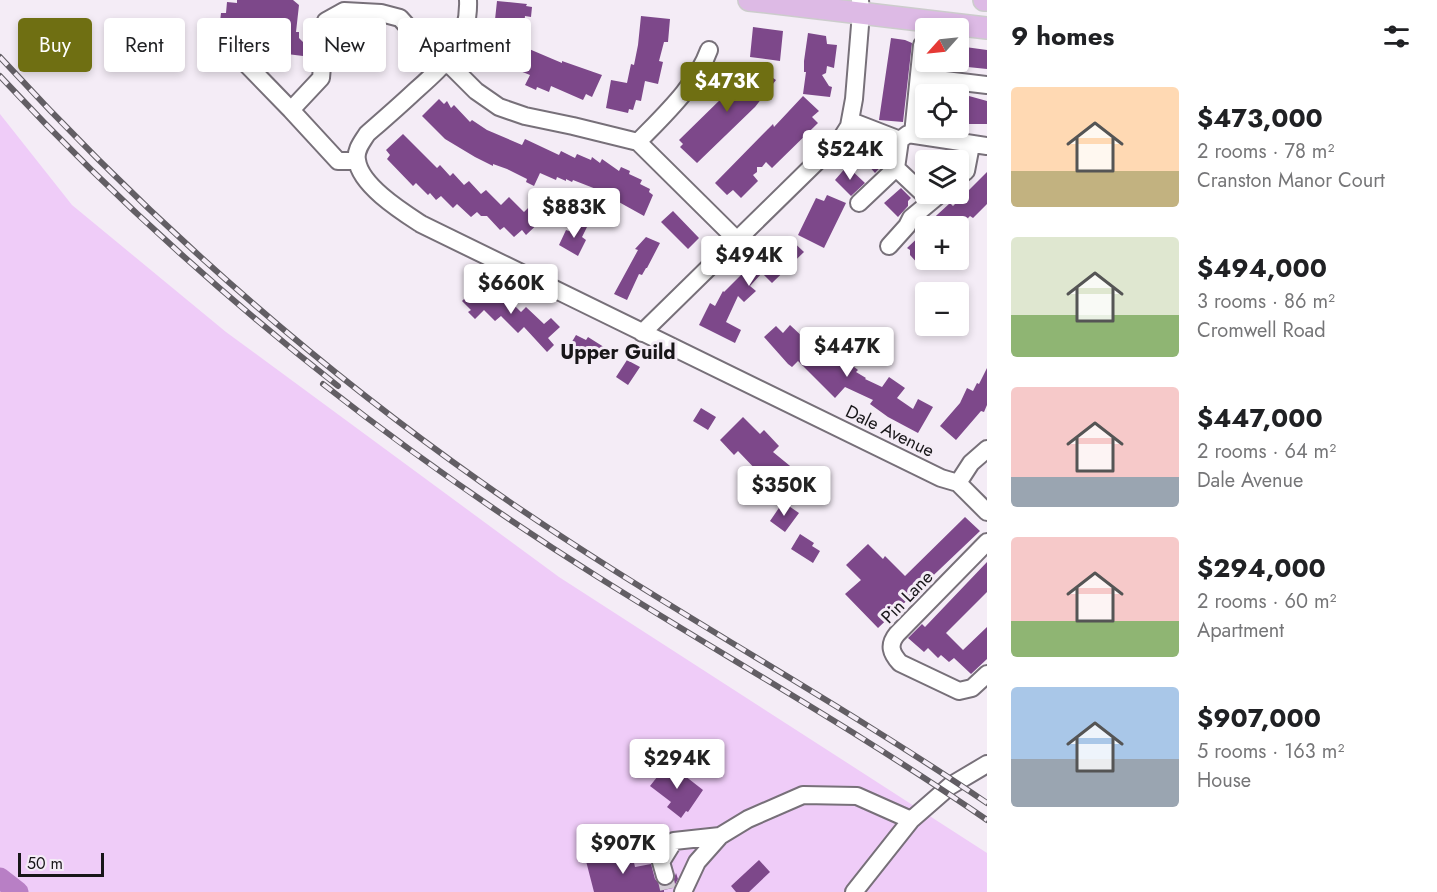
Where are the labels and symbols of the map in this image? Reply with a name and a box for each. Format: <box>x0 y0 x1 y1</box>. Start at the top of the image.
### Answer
north arrow <box>915 18 969 72</box>
pin: $473K <box>685 62 769 113</box>
pin: $524K <box>808 130 892 181</box>
pin: $883K <box>532 188 616 239</box>
pin: $494K <box>707 236 791 287</box>
pin: $660K <box>469 264 553 315</box>
pin: $447K <box>805 327 889 378</box>
district label: Upper Guild <box>560 338 676 367</box>
street label: Dale Avenue <box>841 398 939 464</box>
pin: $350K <box>742 466 826 517</box>
street label: Pin Lane <box>875 565 939 629</box>
pin: $294K <box>635 739 719 790</box>
pin: $907K <box>581 824 665 875</box>
scale bar <box>18 850 104 878</box>

